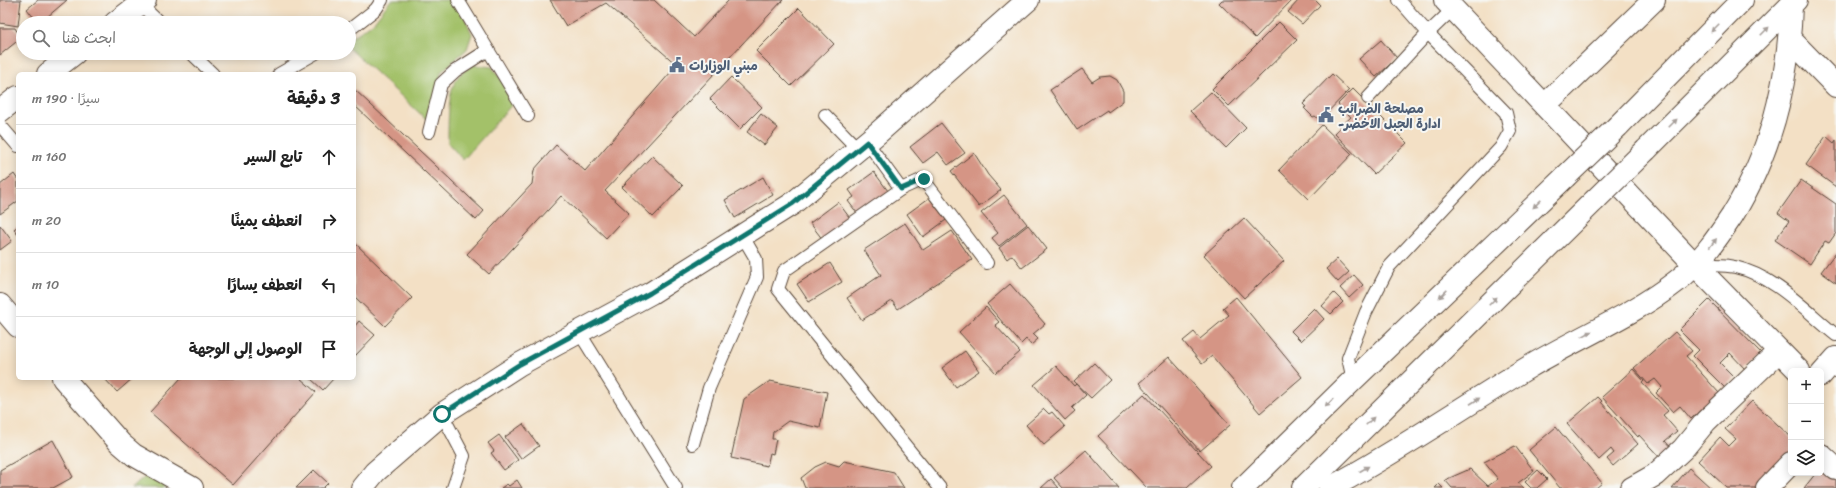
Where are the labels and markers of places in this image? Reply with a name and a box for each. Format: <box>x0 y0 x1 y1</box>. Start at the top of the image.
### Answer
place label: مبني الوزارات <box>689 54 758 78</box>
public building icon: مبني الوزارات <box>668 56 686 74</box>
place label: مصلحة الضرائب -ادارة الجبل الاخضر <box>1338 97 1441 135</box>
public building icon: مصلحة الضرائب -ادارة الجبل الاخضر <box>1317 106 1335 124</box>

